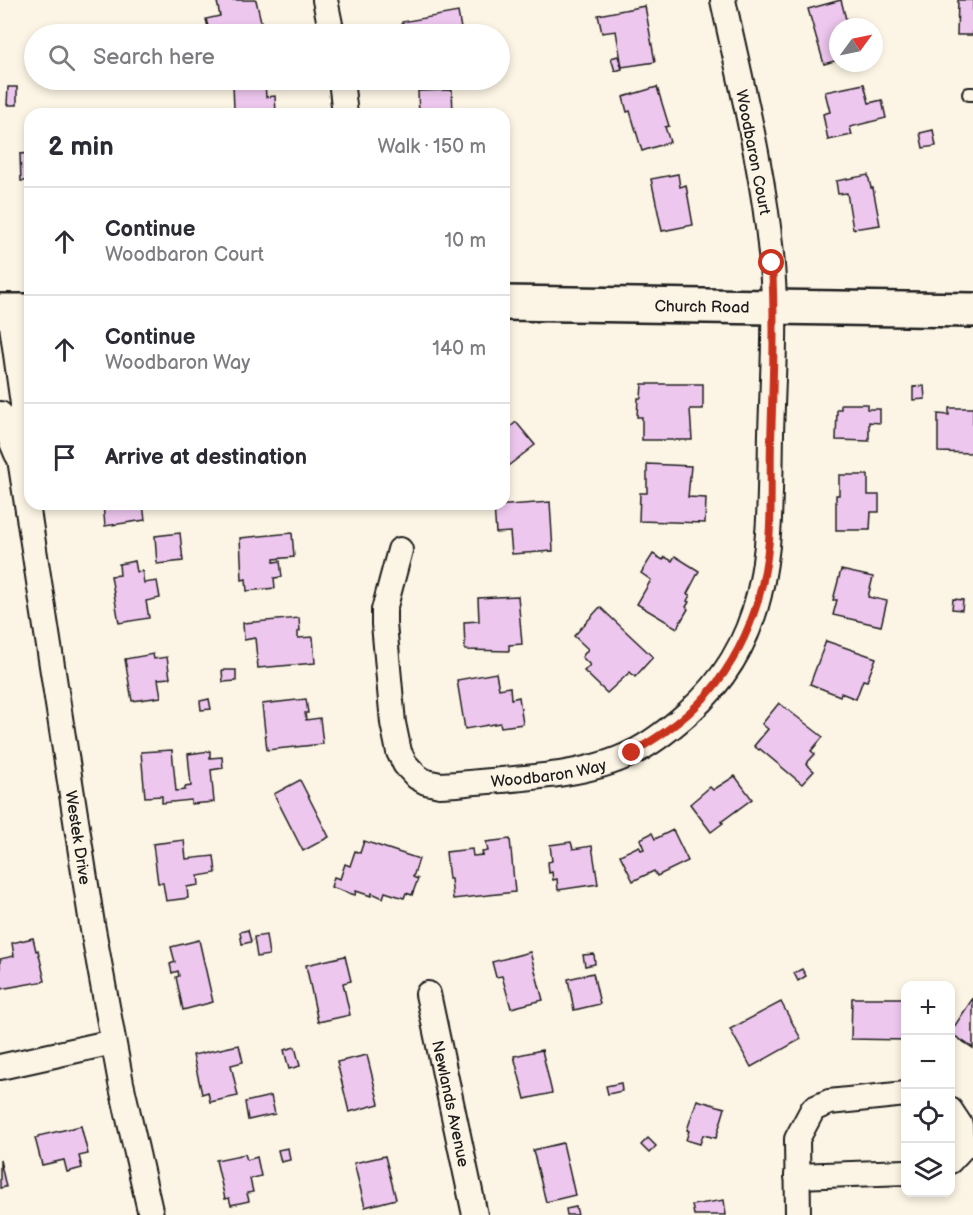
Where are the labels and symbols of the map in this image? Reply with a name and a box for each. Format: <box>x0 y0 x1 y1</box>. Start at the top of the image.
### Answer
north arrow <box>829 18 883 72</box>
street label: Woodbaron Court <box>731 88 774 217</box>
route start <box>758 249 784 275</box>
street label: Church Road <box>654 297 750 318</box>
route end <box>618 739 644 765</box>
street label: Woodbaron Way <box>490 756 610 792</box>
street label: Westek Drive <box>60 789 94 887</box>
street label: Newlands Avenue <box>427 1039 473 1169</box>

